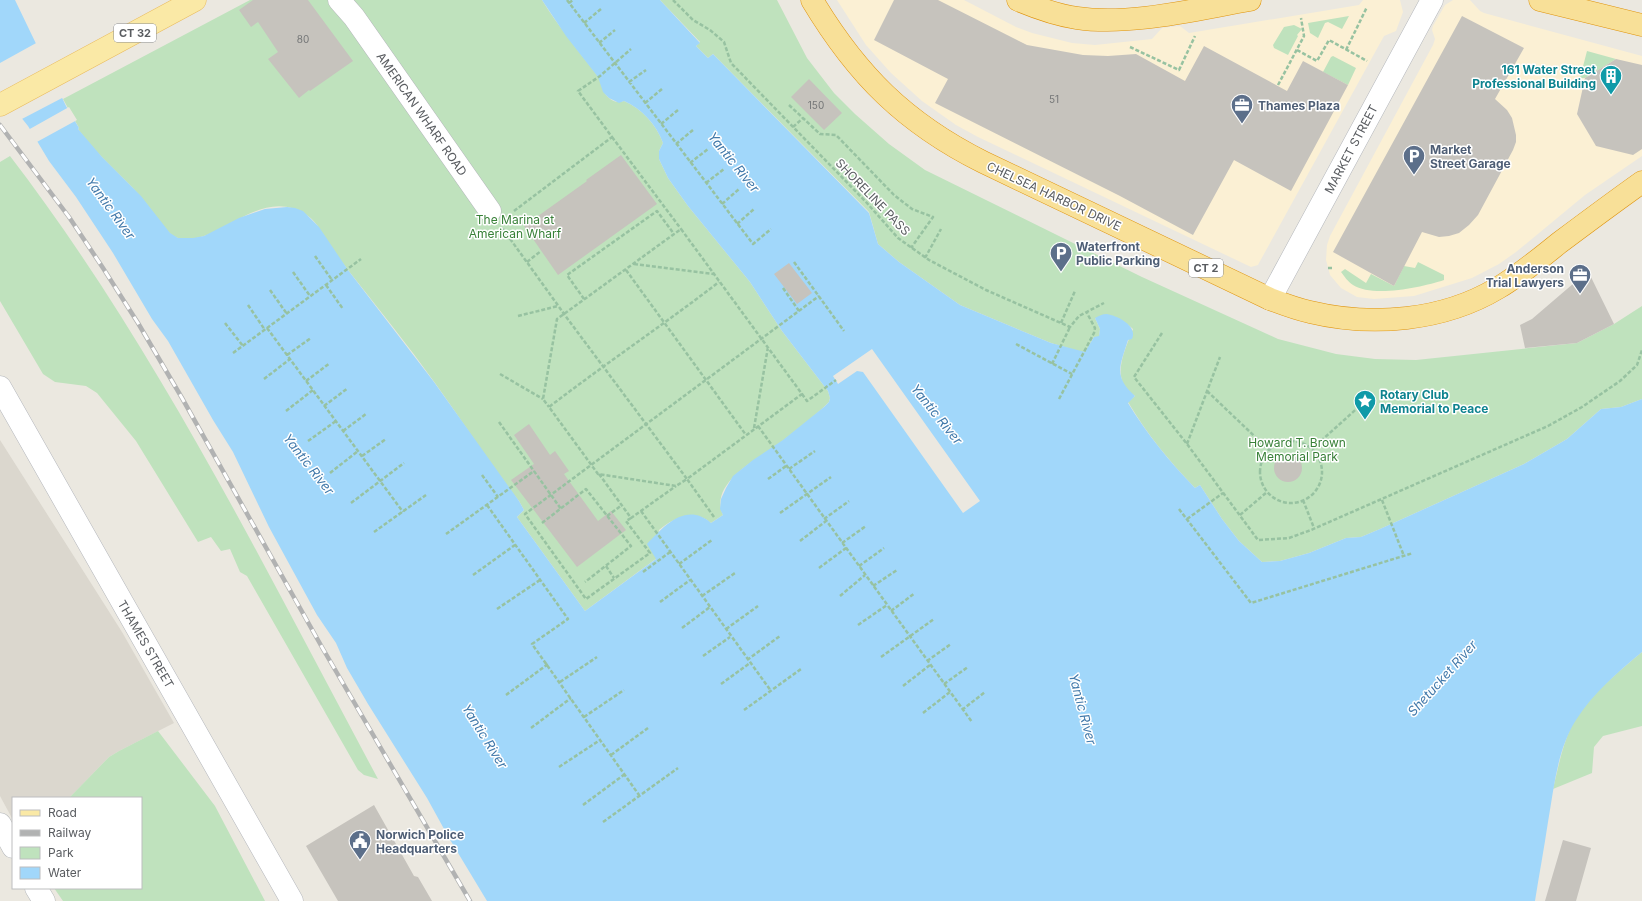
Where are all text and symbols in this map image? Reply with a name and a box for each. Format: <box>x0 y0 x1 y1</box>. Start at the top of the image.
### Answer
road number: CT 32 <box>114 24 156 42</box>
house number: 80 <box>297 33 309 45</box>
street label: AMERICAN WHARF ROAD <box>374 49 470 179</box>
place label: 161 Water Street Professional Building <box>1472 62 1597 91</box>
building icon: 161 Water Street Professional Building <box>1598 63 1624 96</box>
office icon: Thames Plaza <box>1229 92 1255 125</box>
house number: 51 <box>1049 93 1059 105</box>
place label: Thames Plaza <box>1258 98 1340 113</box>
house number: 150 <box>808 99 824 111</box>
street label: MARKET STREET <box>1321 102 1381 196</box>
water label: Yantic River <box>705 129 764 196</box>
place label: Market Street Garage <box>1430 142 1511 171</box>
parking icon: Market Street Garage <box>1401 143 1427 176</box>
street label: SHORELINE PASS <box>833 156 914 239</box>
street label: CHELSEA HARBOR DRIVE <box>984 158 1124 234</box>
water label: Yantic River <box>83 174 140 243</box>
park label: The Marina at American Wharf <box>469 212 562 241</box>
place label: Waterfront Public Parking <box>1076 239 1160 268</box>
parking icon: Waterfront Public Parking <box>1048 240 1074 273</box>
road number: CT 2 <box>1189 259 1223 277</box>
place label: Anderson Trial Lawyers <box>1486 261 1564 290</box>
office icon: Anderson Trial Lawyers <box>1567 262 1593 295</box>
water label: Yantic River <box>908 381 967 448</box>
place label: Rotary Club Memorial to Peace <box>1380 387 1489 416</box>
place icon: Rotary Club Memorial to Peace <box>1352 388 1378 421</box>
water label: Yantic River <box>280 430 338 499</box>
park label: Howard T. Brown Memorial Park <box>1248 435 1346 464</box>
street label: THAMES STREET <box>115 597 177 691</box>
water label: Shetucket River <box>1404 636 1481 719</box>
water label: Yantic River <box>1066 672 1100 747</box>
water label: Yantic River <box>459 701 512 772</box>
legend <box>12 797 142 889</box>
text: Road <box>48 805 77 820</box>
text: Railway <box>48 825 92 840</box>
place label: Norwich Police Headquarters <box>376 827 464 856</box>
public building icon: Norwich Police Headquarters <box>347 828 373 861</box>
text: Park <box>48 845 74 860</box>
text: Water <box>48 865 82 880</box>

